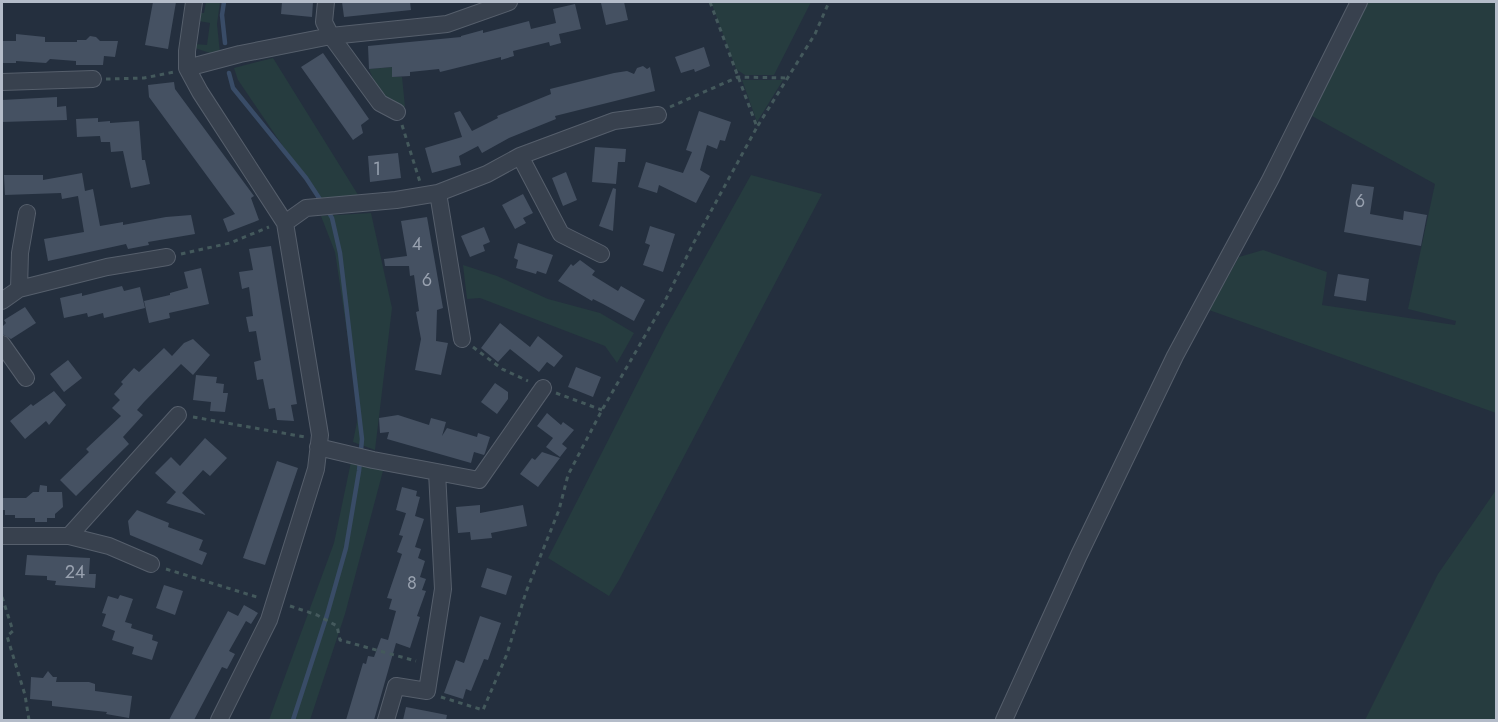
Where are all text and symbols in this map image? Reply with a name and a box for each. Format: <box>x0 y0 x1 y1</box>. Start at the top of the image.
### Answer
house number: 1 <box>373 156 381 182</box>
house number: 6 <box>1355 188 1365 214</box>
house number: 4 <box>412 231 422 257</box>
house number: 6 <box>422 267 432 293</box>
house number: 24 <box>65 559 85 585</box>
house number: 8 <box>407 570 417 596</box>

